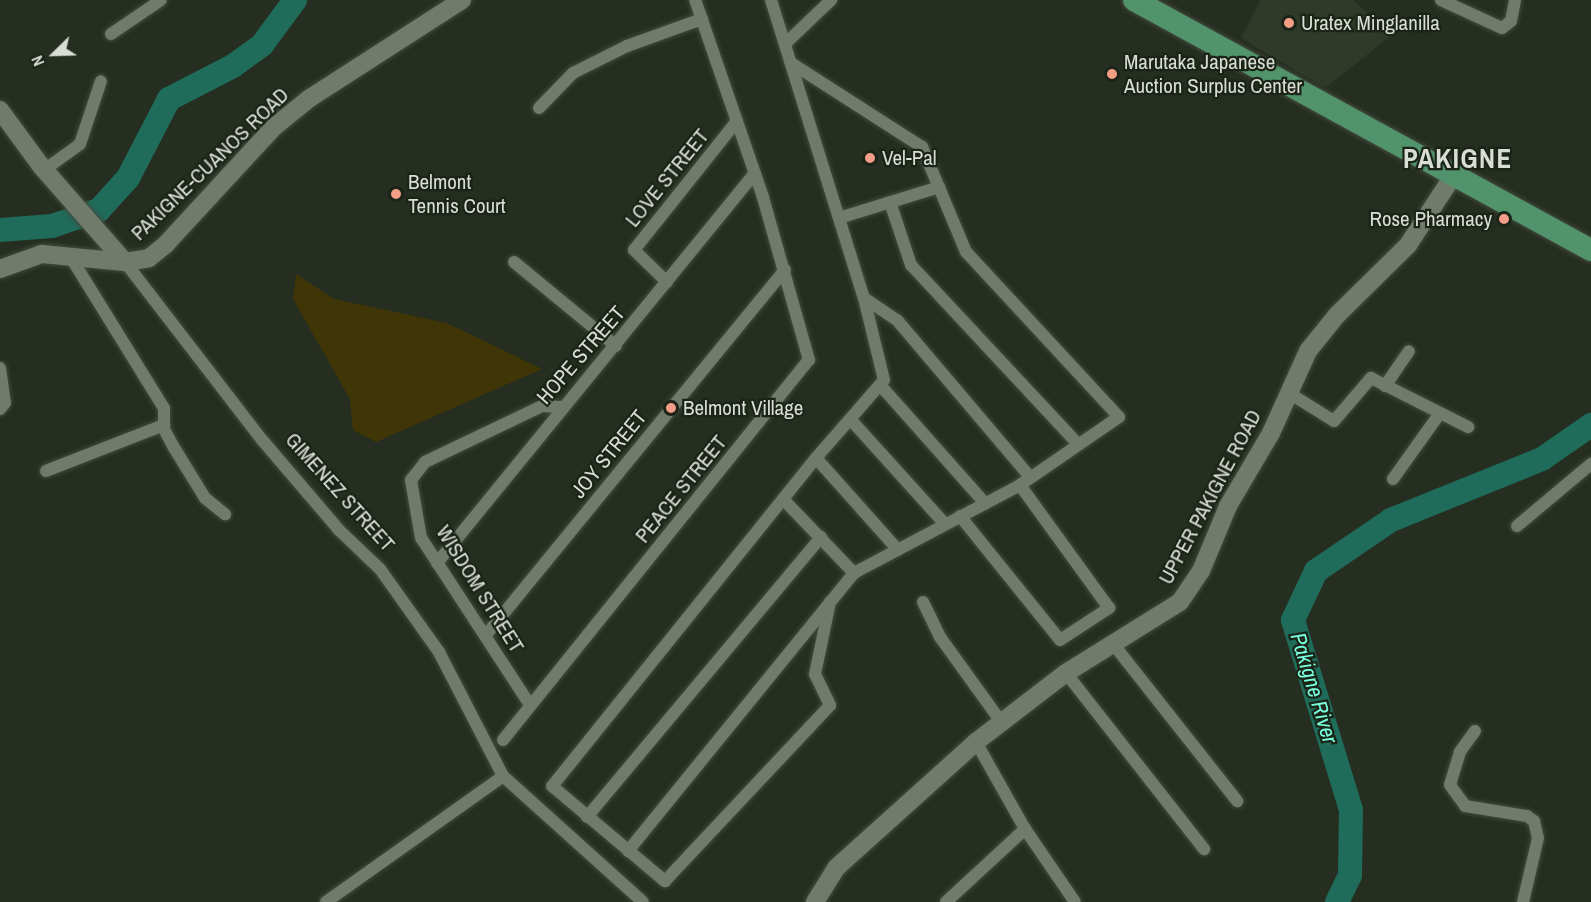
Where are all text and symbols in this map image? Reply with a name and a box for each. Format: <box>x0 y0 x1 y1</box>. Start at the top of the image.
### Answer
place label: Uratex Minglanilla <box>1301 10 1440 36</box>
marker: Uratex Minglanilla <box>1282 16 1296 30</box>
north arrow <box>24 24 84 84</box>
place label: Marutaka Japanese Auction Surplus Center <box>1124 49 1302 99</box>
text: N <box>25 52 49 70</box>
marker: Marutaka Japanese Auction Surplus Center <box>1105 67 1119 81</box>
street label: PAKIGNE-CUANOS ROAD <box>126 82 294 246</box>
street label: LOVE STREET <box>620 124 714 232</box>
district label: PAKIGNE <box>1403 143 1513 175</box>
place label: Vel-Pal <box>882 145 937 171</box>
marker: Vel-Pal <box>863 151 877 165</box>
place label: Belmont Tennis Court <box>408 169 506 219</box>
marker: Belmont Tennis Court <box>389 187 403 201</box>
place label: Rose Pharmacy <box>1370 206 1492 232</box>
marker: Rose Pharmacy <box>1497 212 1511 226</box>
street label: HOPE STREET <box>532 301 630 409</box>
place label: Belmont Village <box>683 395 803 421</box>
marker: Belmont Village <box>664 401 678 415</box>
street label: JOY STREET <box>566 405 652 503</box>
street label: UPPER PAKIGNE ROAD <box>1153 405 1267 589</box>
street label: GIMENEZ STREET <box>280 427 400 557</box>
street label: PEACE STREET <box>630 430 732 548</box>
street label: WISDOM STREET <box>431 521 529 657</box>
water label: Pakigne River <box>1285 629 1343 747</box>

